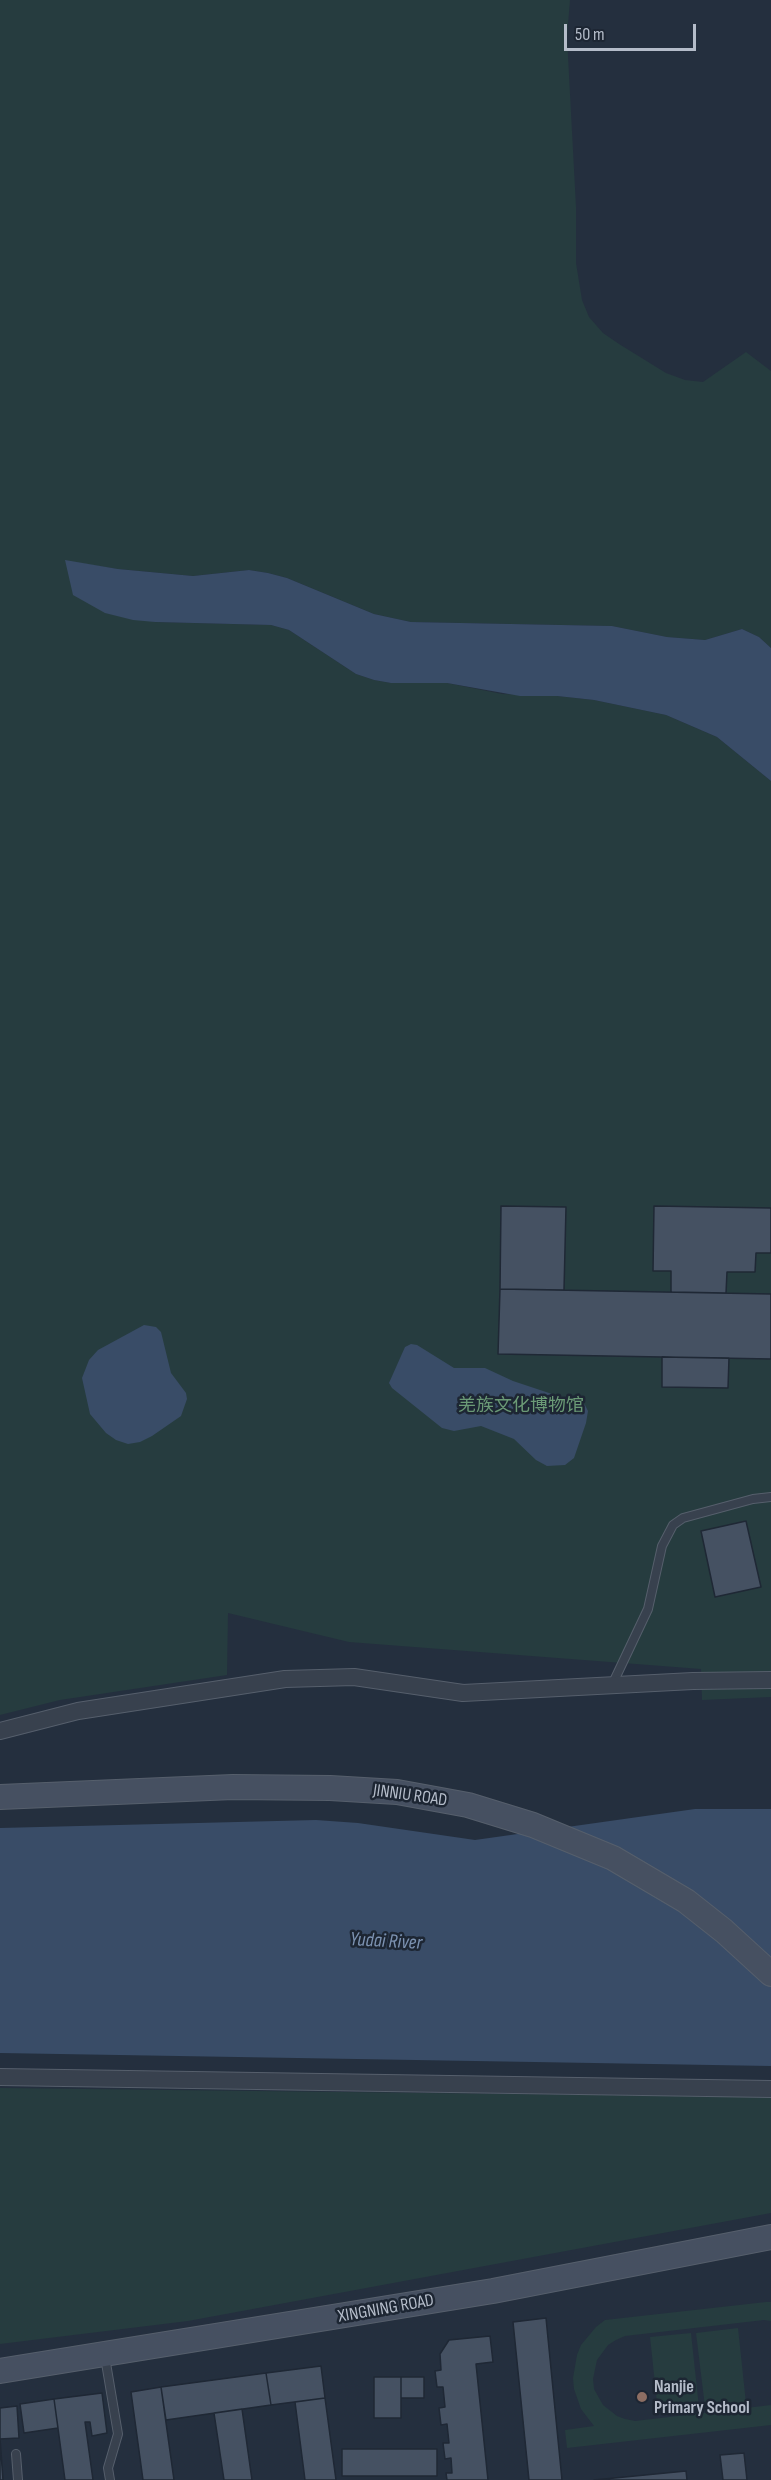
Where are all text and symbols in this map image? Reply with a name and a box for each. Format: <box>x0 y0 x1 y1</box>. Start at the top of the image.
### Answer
scale bar <box>567 12 699 50</box>
text: 50 m <box>575 24 605 45</box>
park label: 羌族文化博物馆 <box>458 1395 584 1417</box>
street label: JINNIU ROAD <box>372 1780 448 1812</box>
water label: Yudai River <box>349 1928 423 1956</box>
street label: XINGNING ROAD <box>336 2290 436 2328</box>
place label: Nanjie Primary School <box>654 2376 750 2418</box>
marker: Nanjie Primary School <box>635 2390 649 2404</box>

